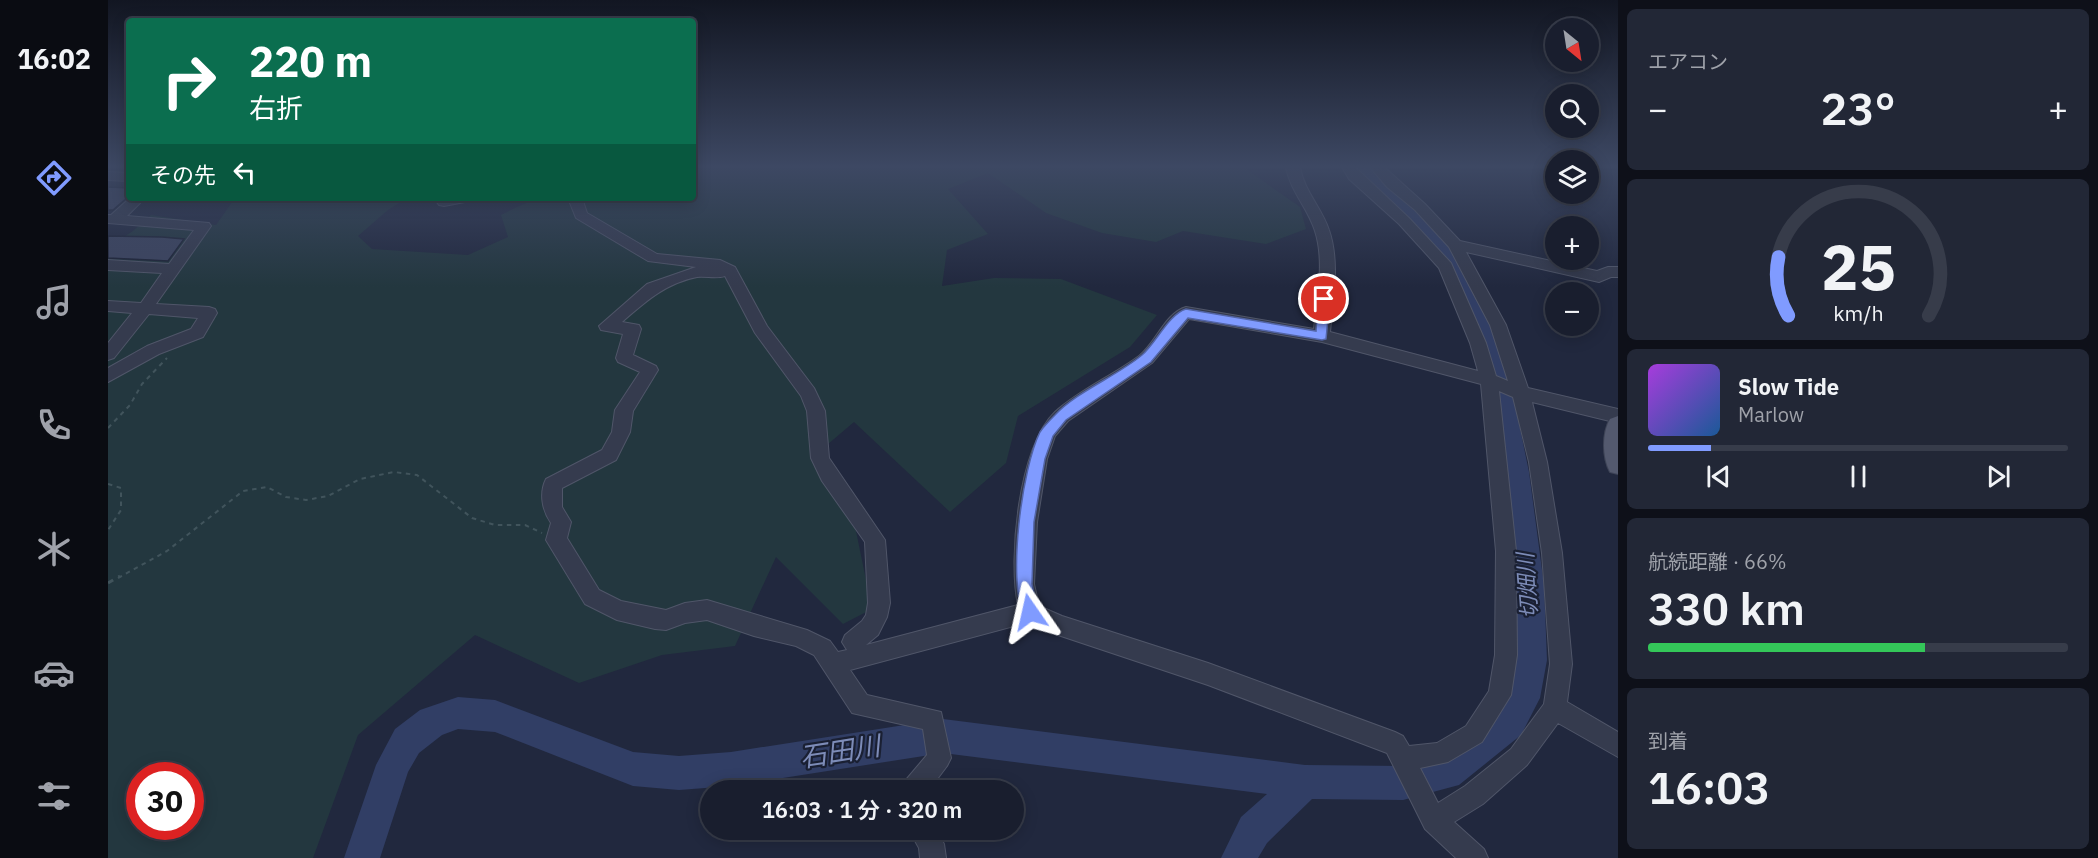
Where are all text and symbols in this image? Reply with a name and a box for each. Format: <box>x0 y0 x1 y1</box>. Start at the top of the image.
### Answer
north arrow <box>1545 18 1599 72</box>
map controls <box>1545 18 1599 336</box>
text: 220 m <box>249 34 372 89</box>
text: 16:02 <box>17 41 91 76</box>
icon: right <box>150 42 228 120</box>
text: エアコン <box>1648 48 1728 75</box>
text: 23° <box>1820 79 1896 137</box>
button: search <box>1545 84 1599 138</box>
text: − <box>1648 87 1668 130</box>
text: + <box>2048 87 2068 130</box>
text: 右折 <box>249 90 303 125</box>
button: layers <box>1545 150 1599 204</box>
icon: left <box>228 156 261 189</box>
icon: directions <box>33 157 75 199</box>
text: その先 <box>150 160 216 189</box>
button: + <box>1545 216 1599 270</box>
text: 25 <box>1821 226 1895 307</box>
pin <box>1298 273 1349 324</box>
icon: music <box>33 281 75 323</box>
icon: arrive <box>1307 282 1340 315</box>
button: − <box>1545 282 1599 336</box>
text: km/h <box>1833 300 1883 328</box>
text: Slow Tide <box>1738 372 1839 401</box>
text: Marlow <box>1738 401 1804 428</box>
icon: phone <box>33 404 75 446</box>
icon: previous <box>1702 460 1735 493</box>
icon: pause <box>1842 460 1875 493</box>
icon: next <box>1982 460 2015 493</box>
icon: climate <box>33 528 75 570</box>
text: 航続距離 · 66% <box>1648 548 1787 575</box>
water label: 切畑川 <box>1510 550 1543 620</box>
text: 330 km <box>1648 579 1805 637</box>
position arrow <box>998 580 1062 644</box>
icon: car <box>33 652 75 694</box>
water label: 石田川 <box>797 726 885 774</box>
text: 到着 <box>1648 727 1688 754</box>
text: 16:03 <box>1648 758 1770 816</box>
speed limit sign: 30 <box>126 762 204 840</box>
icon: filters <box>33 775 75 817</box>
text: 16:03 · 1 分 · 320 m <box>762 795 962 824</box>

